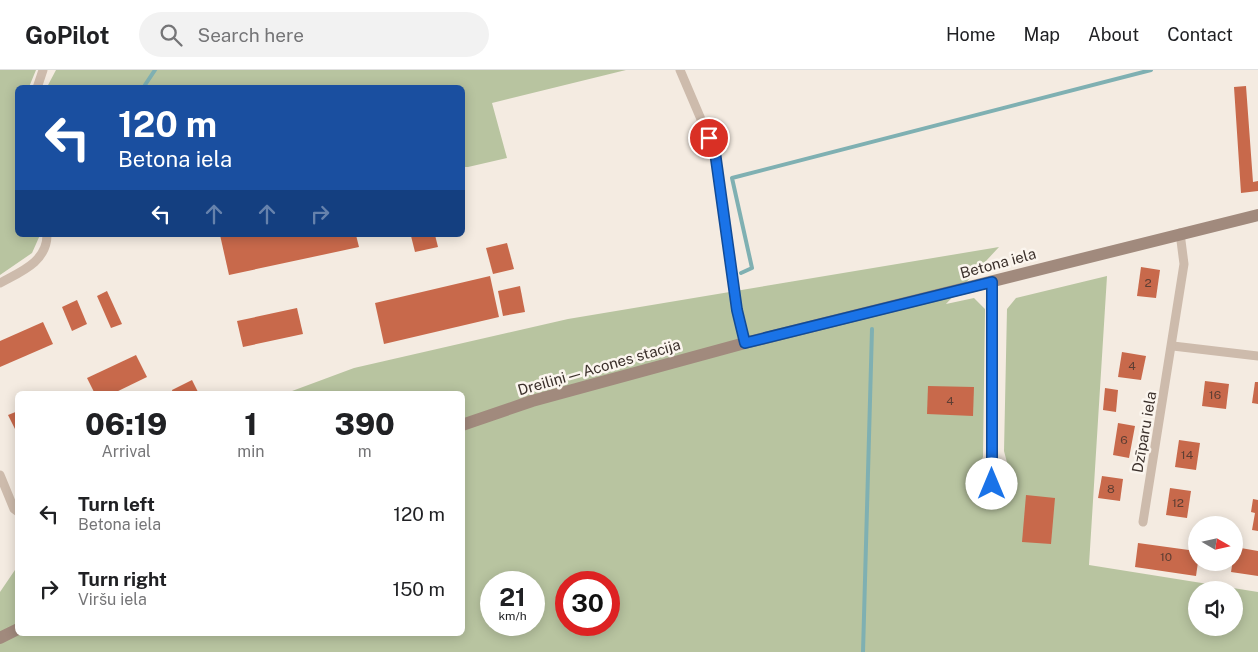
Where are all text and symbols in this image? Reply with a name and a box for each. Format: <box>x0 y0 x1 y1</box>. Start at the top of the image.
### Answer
search box <box>139 12 489 57</box>
text: GoPilot <box>25 21 109 49</box>
icon: search <box>157 21 185 49</box>
text: Search here <box>197 24 304 46</box>
text: Home <box>946 24 996 45</box>
text: Map <box>1024 24 1060 45</box>
text: About <box>1088 24 1139 45</box>
text: Contact <box>1167 24 1233 45</box>
text: 120 m <box>118 104 217 145</box>
icon: left <box>35 105 100 170</box>
pin <box>688 117 730 159</box>
icon: arrive <box>695 124 723 152</box>
text: Betona iela <box>118 146 232 172</box>
icon: left <box>147 200 175 228</box>
icon: ahead <box>200 200 228 228</box>
icon: ahead <box>253 200 281 228</box>
icon: right <box>306 200 334 228</box>
street label: Betona iela <box>958 245 1038 281</box>
house number: 2 <box>1144 276 1152 290</box>
street label: Dreiliņi — Acones stacija <box>516 336 682 398</box>
house number: 4 <box>1128 359 1136 373</box>
house number: 16 <box>1209 388 1221 402</box>
street label: Dzīparu iela <box>1128 390 1160 474</box>
house number: 4 <box>946 394 954 408</box>
text: 06:19 <box>85 406 167 442</box>
text: 1 <box>244 406 257 442</box>
text: 390 <box>335 406 395 442</box>
house number: 6 <box>1120 433 1128 447</box>
text: Arrival <box>101 442 151 461</box>
text: min <box>237 442 264 461</box>
text: m <box>358 442 372 461</box>
house number: 14 <box>1181 448 1194 462</box>
position arrow <box>965 457 1017 509</box>
house number: 8 <box>1107 482 1115 496</box>
text: Turn left <box>78 493 155 515</box>
house number: 12 <box>1172 496 1184 510</box>
icon: left <box>35 500 63 528</box>
text: 120 m <box>393 503 445 525</box>
text: Betona iela <box>78 515 161 534</box>
north arrow <box>1188 516 1242 571</box>
map controls <box>1188 516 1243 636</box>
house number: 10 <box>1160 550 1172 564</box>
text: Turn right <box>78 568 167 590</box>
speed limit sign: 30 <box>555 571 620 636</box>
icon: right <box>35 575 63 603</box>
text: 150 m <box>392 578 445 600</box>
button: sound <box>1188 581 1243 636</box>
text: 21 <box>499 582 526 612</box>
text: Viršu iela <box>78 590 147 609</box>
text: km/h <box>498 609 527 623</box>

